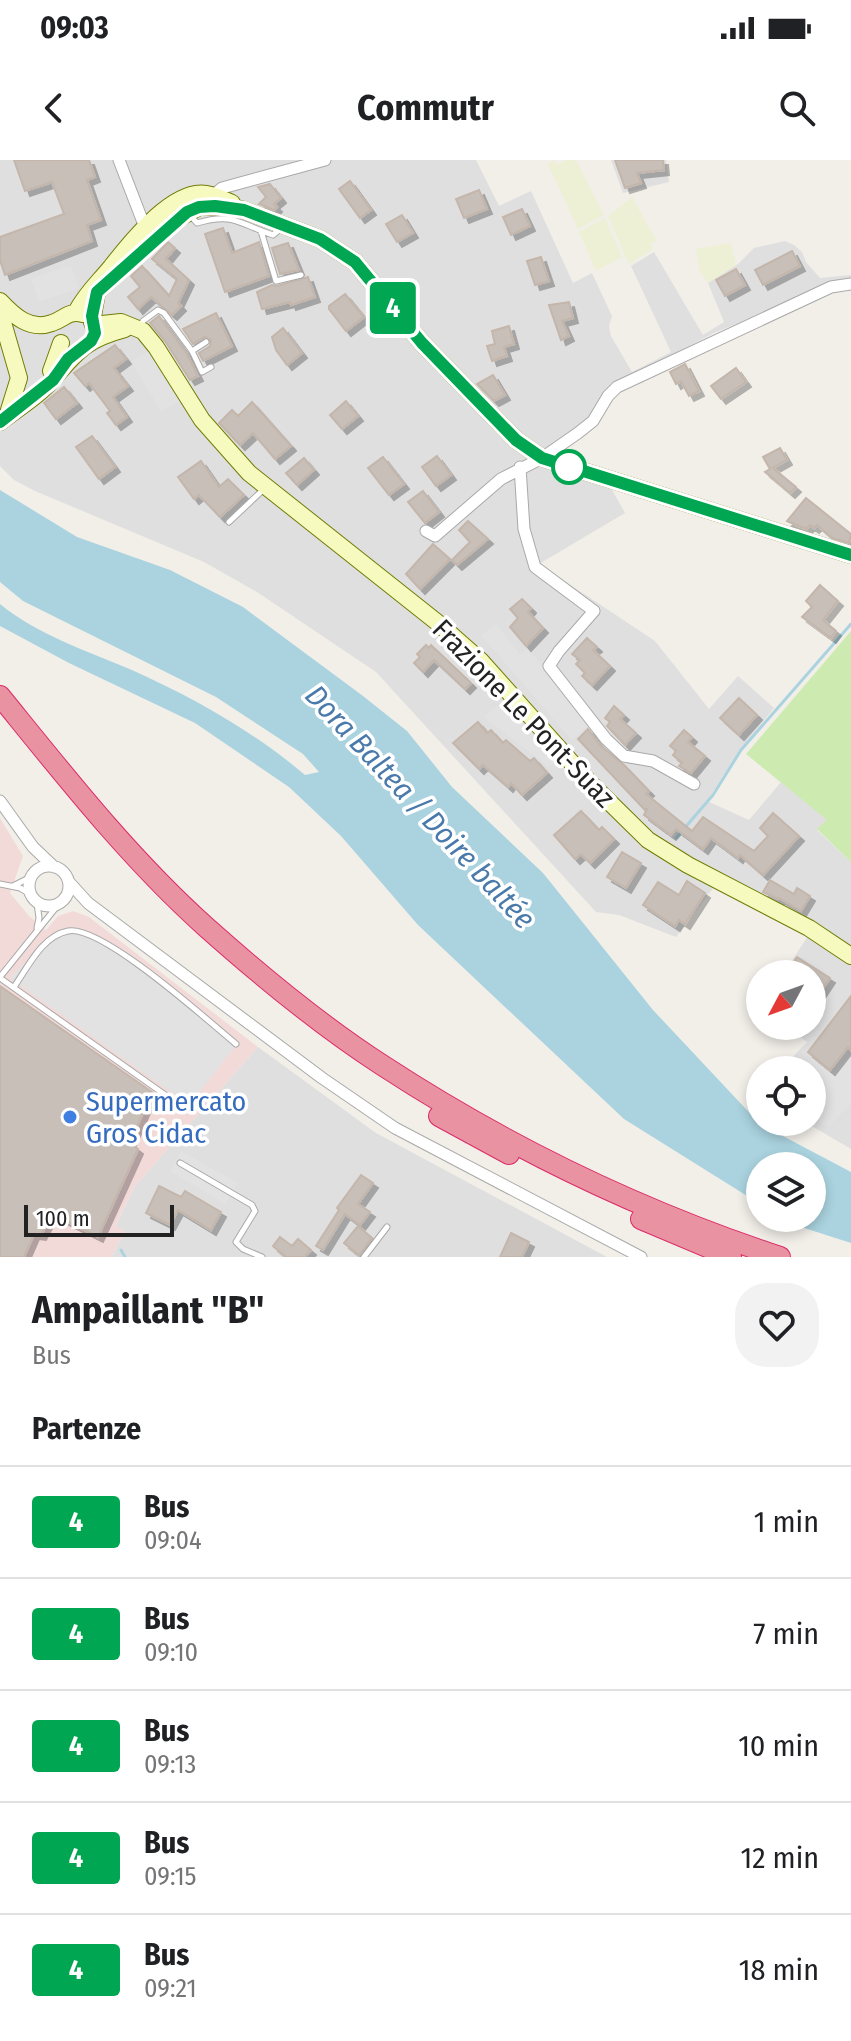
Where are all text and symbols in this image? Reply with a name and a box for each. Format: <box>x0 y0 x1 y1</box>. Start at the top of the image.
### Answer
text: 09:03 <box>40 10 109 46</box>
icon: back <box>32 86 76 130</box>
text: Commutr <box>357 86 494 130</box>
icon: search <box>775 86 819 130</box>
line badge: 4 <box>367 282 419 334</box>
text: 4 <box>386 291 400 324</box>
unlabelled marker <box>552 450 586 484</box>
street label: Frazione Le Pont-Suaz <box>426 613 622 814</box>
water label: Dora Baltea / Doire baltée <box>298 678 542 936</box>
north arrow <box>746 960 826 1040</box>
map controls <box>746 960 826 1232</box>
button: locate <box>746 1056 826 1136</box>
place label: Supermercato Gros Cidac <box>86 1085 246 1150</box>
marker: Supermercato Gros Cidac <box>61 1108 79 1126</box>
button: layers <box>746 1152 826 1232</box>
scale bar <box>24 1201 174 1237</box>
text: 100 m <box>36 1205 90 1232</box>
button: heart <box>735 1283 819 1367</box>
text: Ampaillant "B" <box>32 1287 265 1333</box>
text: Bus <box>32 1340 71 1371</box>
text: Partenze <box>32 1411 141 1447</box>
text: Bus <box>144 1489 189 1525</box>
text: 1 min <box>754 1504 819 1540</box>
text: 4 <box>69 1505 83 1538</box>
text: 09:04 <box>144 1525 202 1556</box>
text: Bus <box>144 1601 189 1637</box>
text: 7 min <box>753 1616 819 1652</box>
text: 4 <box>69 1617 83 1650</box>
text: 09:10 <box>144 1637 198 1668</box>
text: Bus <box>144 1713 189 1749</box>
text: 10 min <box>738 1728 819 1764</box>
text: 4 <box>69 1729 83 1762</box>
text: 09:13 <box>144 1749 196 1780</box>
text: Bus <box>144 1825 189 1861</box>
text: 12 min <box>741 1840 819 1876</box>
text: 4 <box>69 1841 83 1874</box>
text: 09:15 <box>144 1861 197 1892</box>
text: Bus <box>144 1937 189 1973</box>
text: 18 min <box>739 1952 819 1988</box>
text: 4 <box>69 1953 83 1986</box>
text: 09:21 <box>144 1973 197 2004</box>

